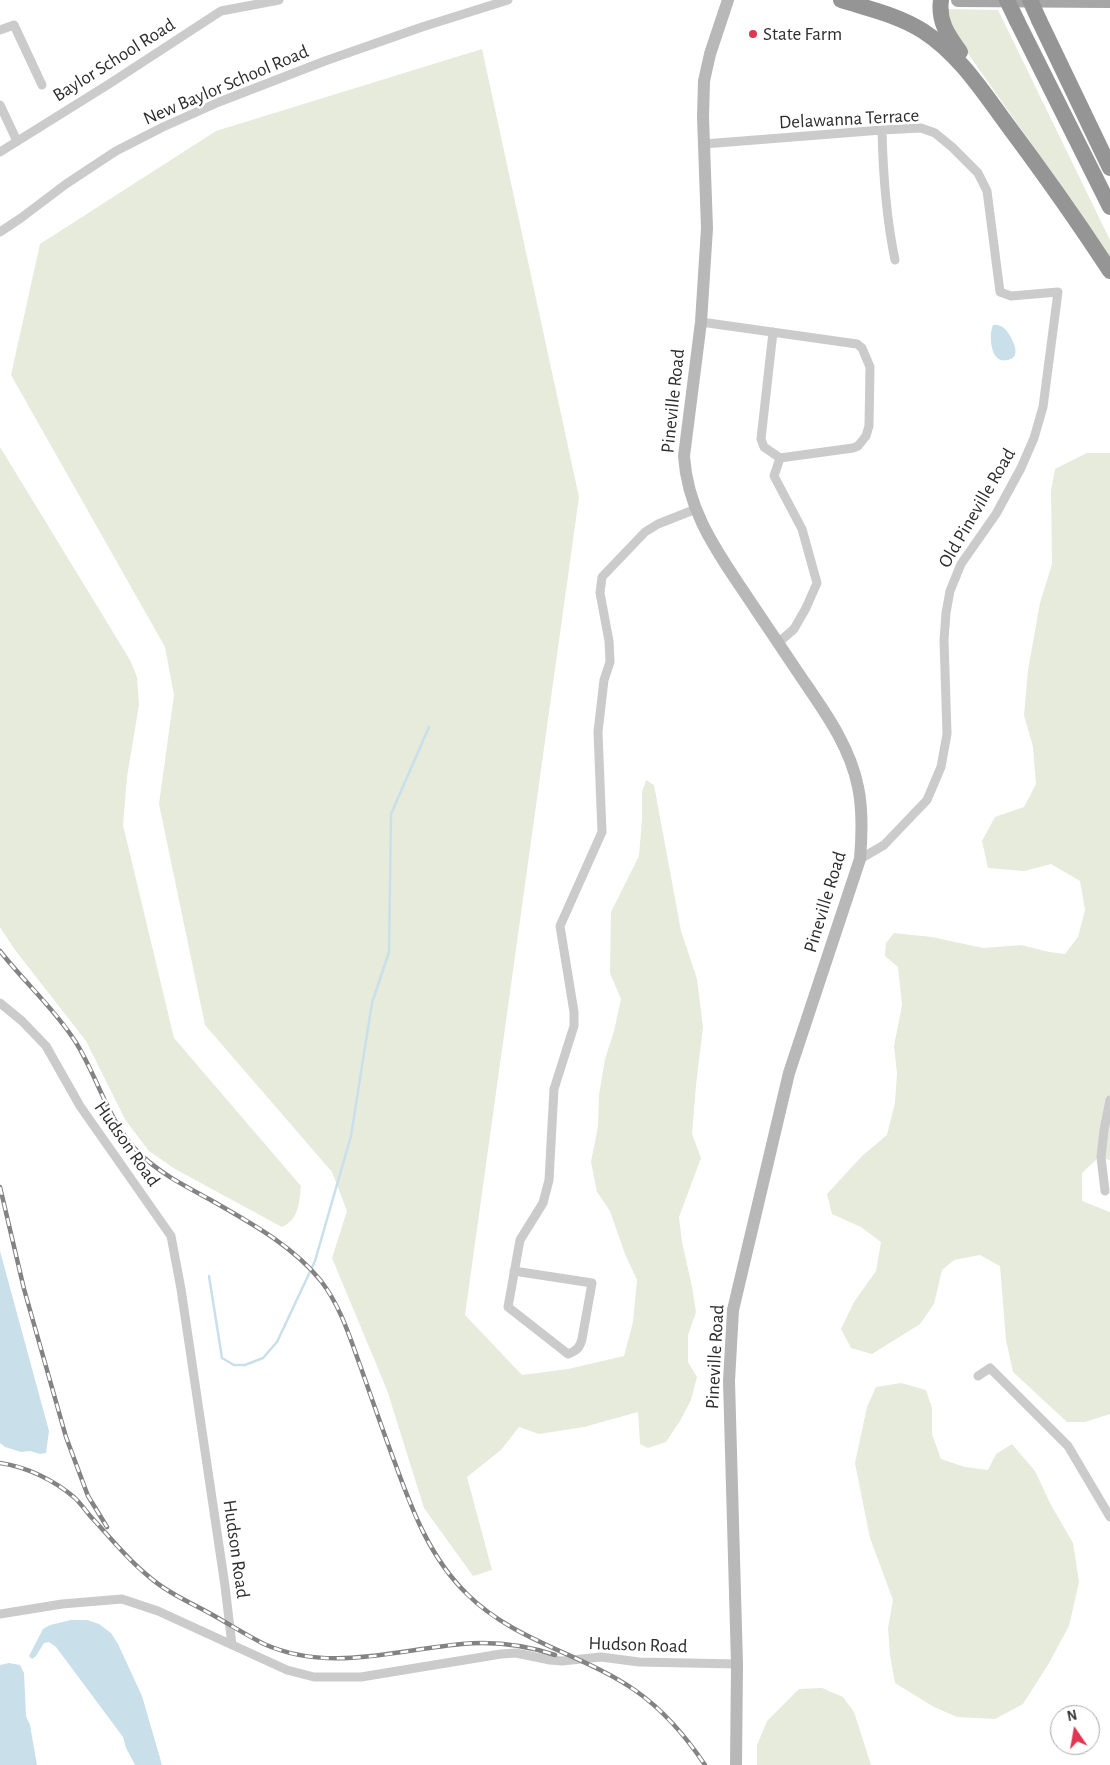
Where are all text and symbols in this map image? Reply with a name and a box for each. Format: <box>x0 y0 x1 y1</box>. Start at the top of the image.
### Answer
street label: Baylor School Road <box>49 13 179 107</box>
place label: State Farm <box>763 23 842 45</box>
marker: State Farm <box>747 28 759 40</box>
street label: New Baylor School Road <box>140 40 312 130</box>
street label: Delawanna Terrace <box>778 104 920 134</box>
street label: Pineville Road <box>656 348 690 454</box>
street label: Old Pineville Road <box>934 444 1020 572</box>
street label: Pineville Road <box>799 849 851 955</box>
street label: Hudson Road <box>89 1097 165 1191</box>
street label: Pineville Road <box>701 1304 729 1410</box>
street label: Hudson Road <box>218 1498 254 1600</box>
street label: Hudson Road <box>588 1632 688 1658</box>
north arrow <box>1050 1705 1100 1755</box>
text: N <box>1066 1708 1078 1724</box>

